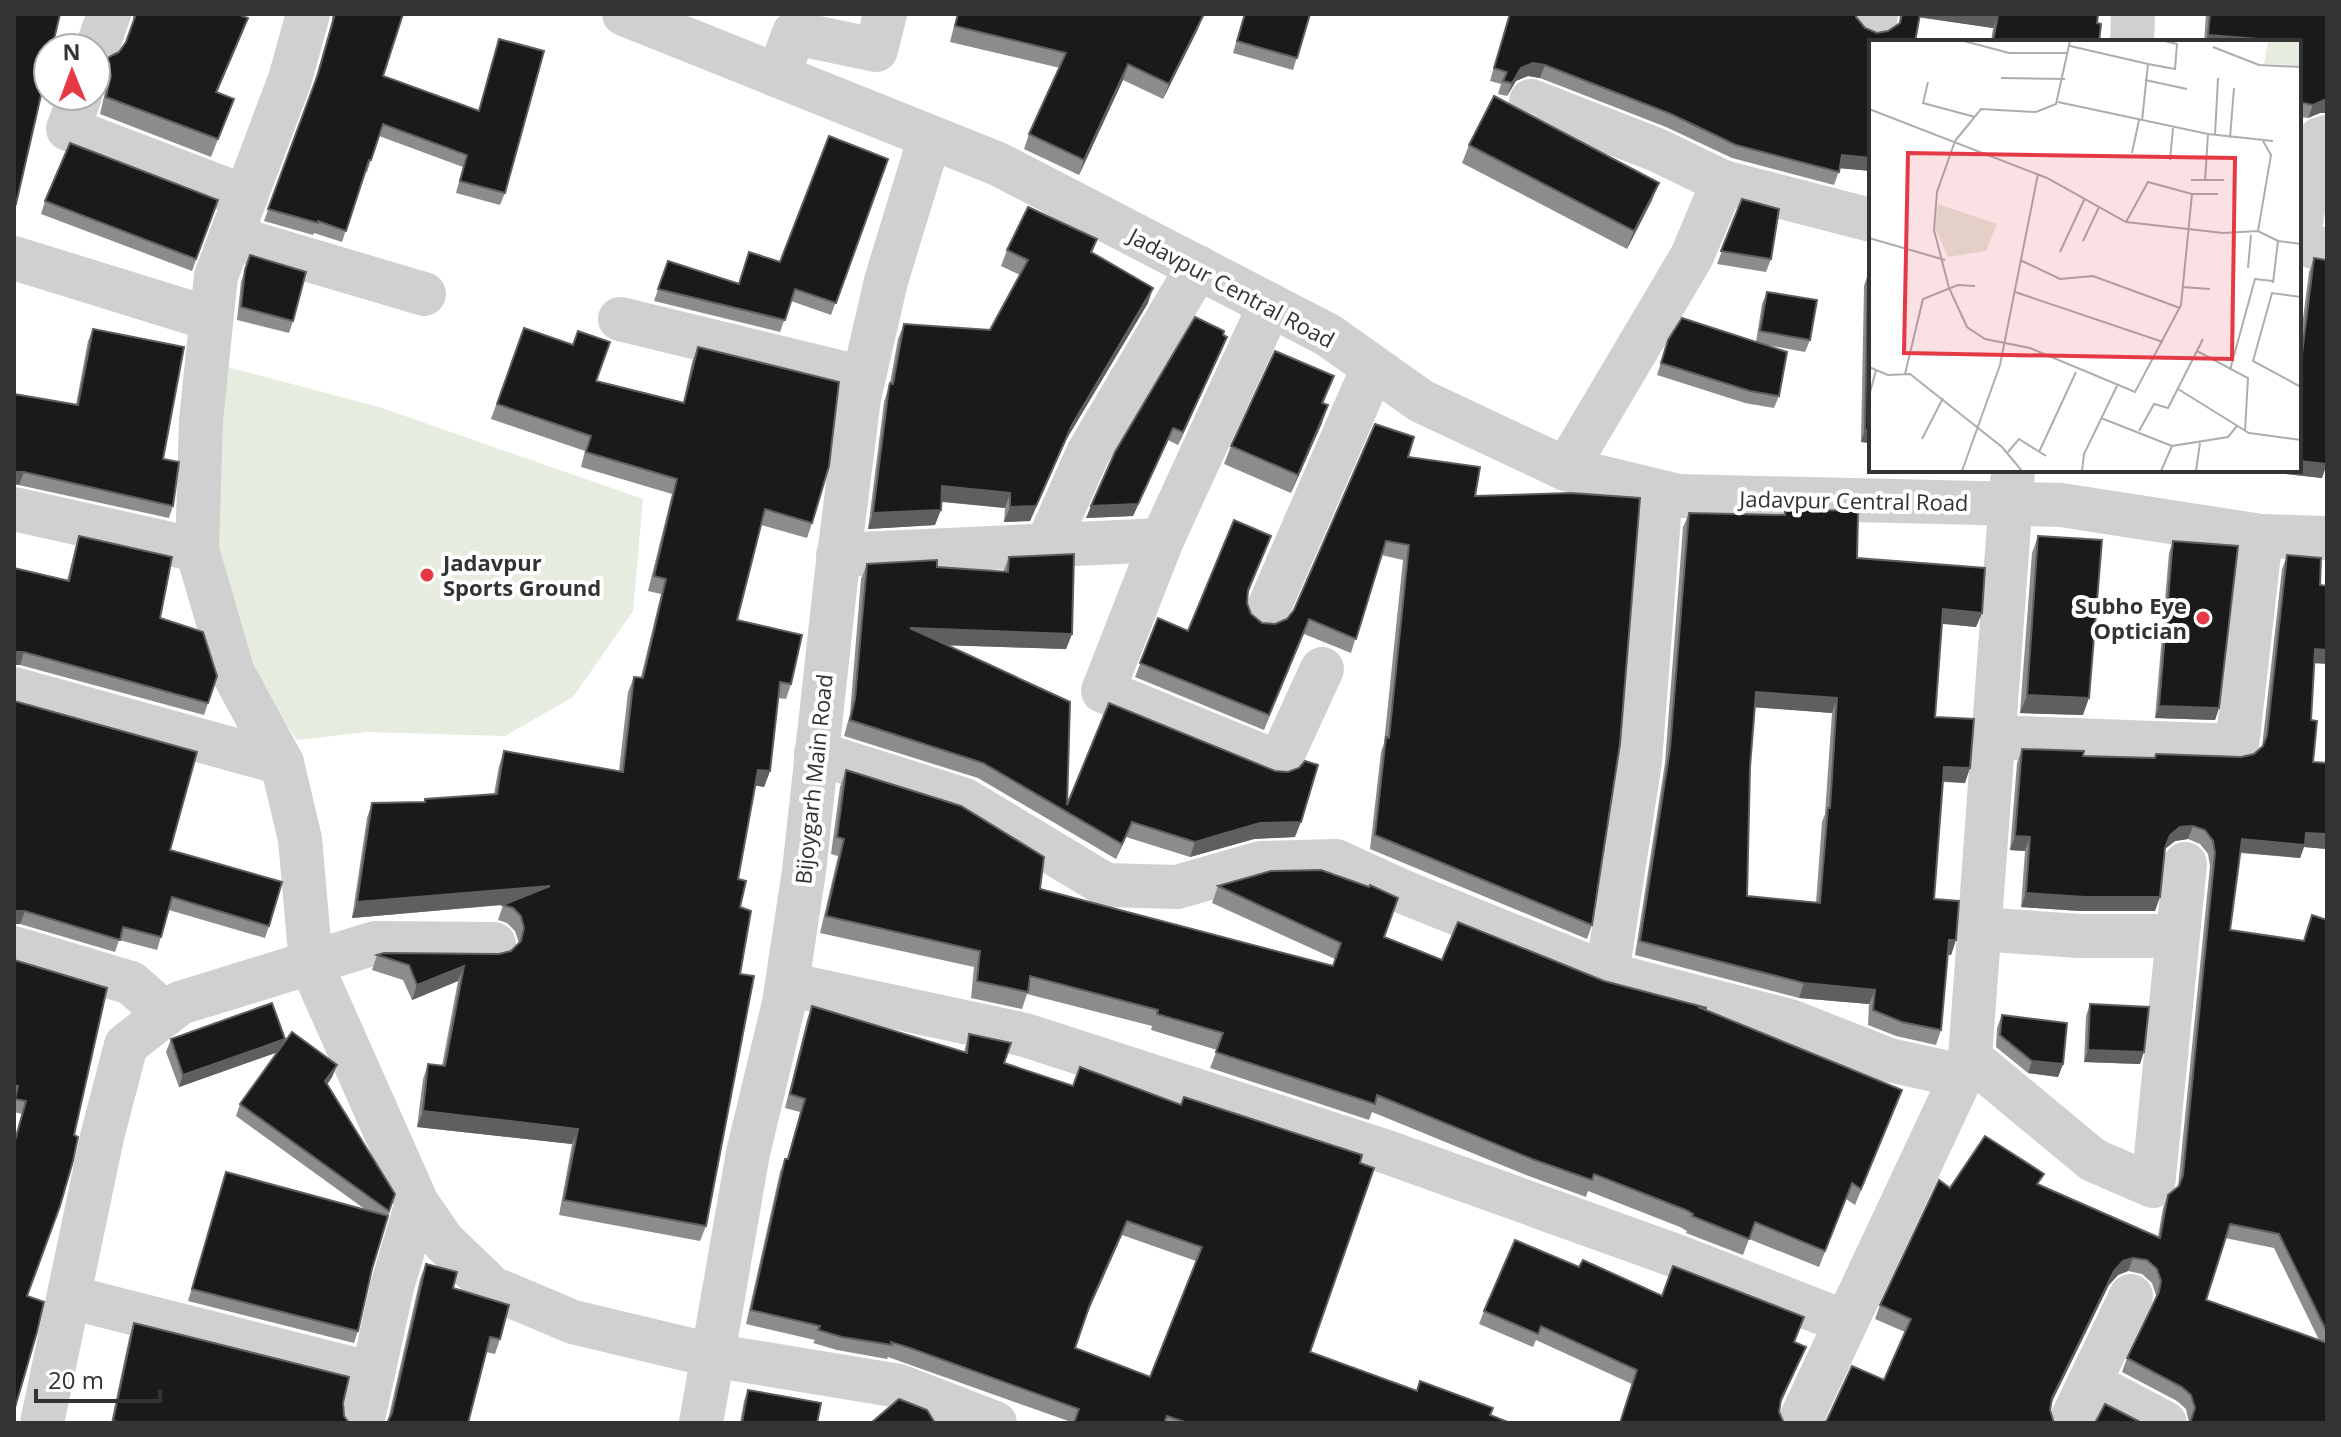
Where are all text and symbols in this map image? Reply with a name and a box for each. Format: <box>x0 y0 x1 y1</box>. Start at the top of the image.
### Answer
north arrow <box>32 32 112 112</box>
text: N <box>62 36 81 66</box>
inset map <box>1869 40 2301 472</box>
street label: Jadavpur Central Road <box>1122 219 1340 354</box>
street label: Jadavpur Central Road <box>1737 483 1969 517</box>
place label: Jadavpur Sports Ground <box>441 547 601 602</box>
marker: Jadavpur Sports Ground <box>418 566 436 584</box>
place label: Subho Eye Optician <box>2075 590 2187 645</box>
marker: Subho Eye Optician <box>2194 609 2212 627</box>
street label: Bijoygarh Main Road <box>787 672 839 886</box>
scale bar <box>36 1353 160 1403</box>
text: 20 m <box>48 1363 104 1396</box>

